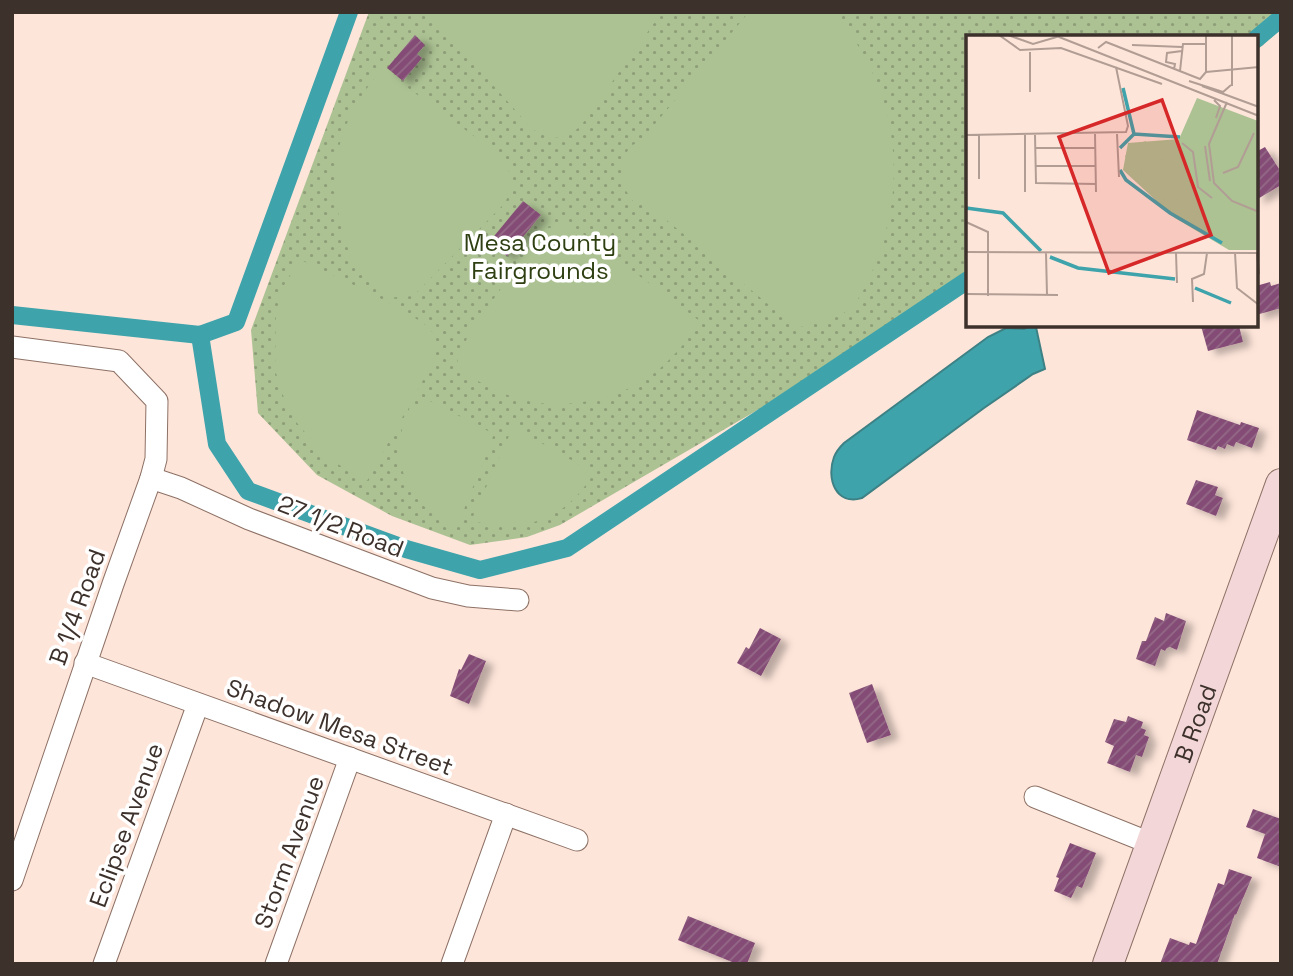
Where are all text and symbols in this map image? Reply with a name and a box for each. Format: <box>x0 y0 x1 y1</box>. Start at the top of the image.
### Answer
inset map <box>966 35 1258 327</box>
park label: Mesa County Fairgrounds <box>464 227 616 286</box>
street label: 27 1/2 Road <box>274 488 408 564</box>
street label: B 1/4 Road <box>42 545 112 669</box>
street label: Shadow Mesa Street <box>222 672 458 782</box>
street label: B Road <box>1166 680 1223 767</box>
street label: Eclipse Avenue <box>82 739 170 911</box>
street label: Storm Avenue <box>247 771 331 933</box>

